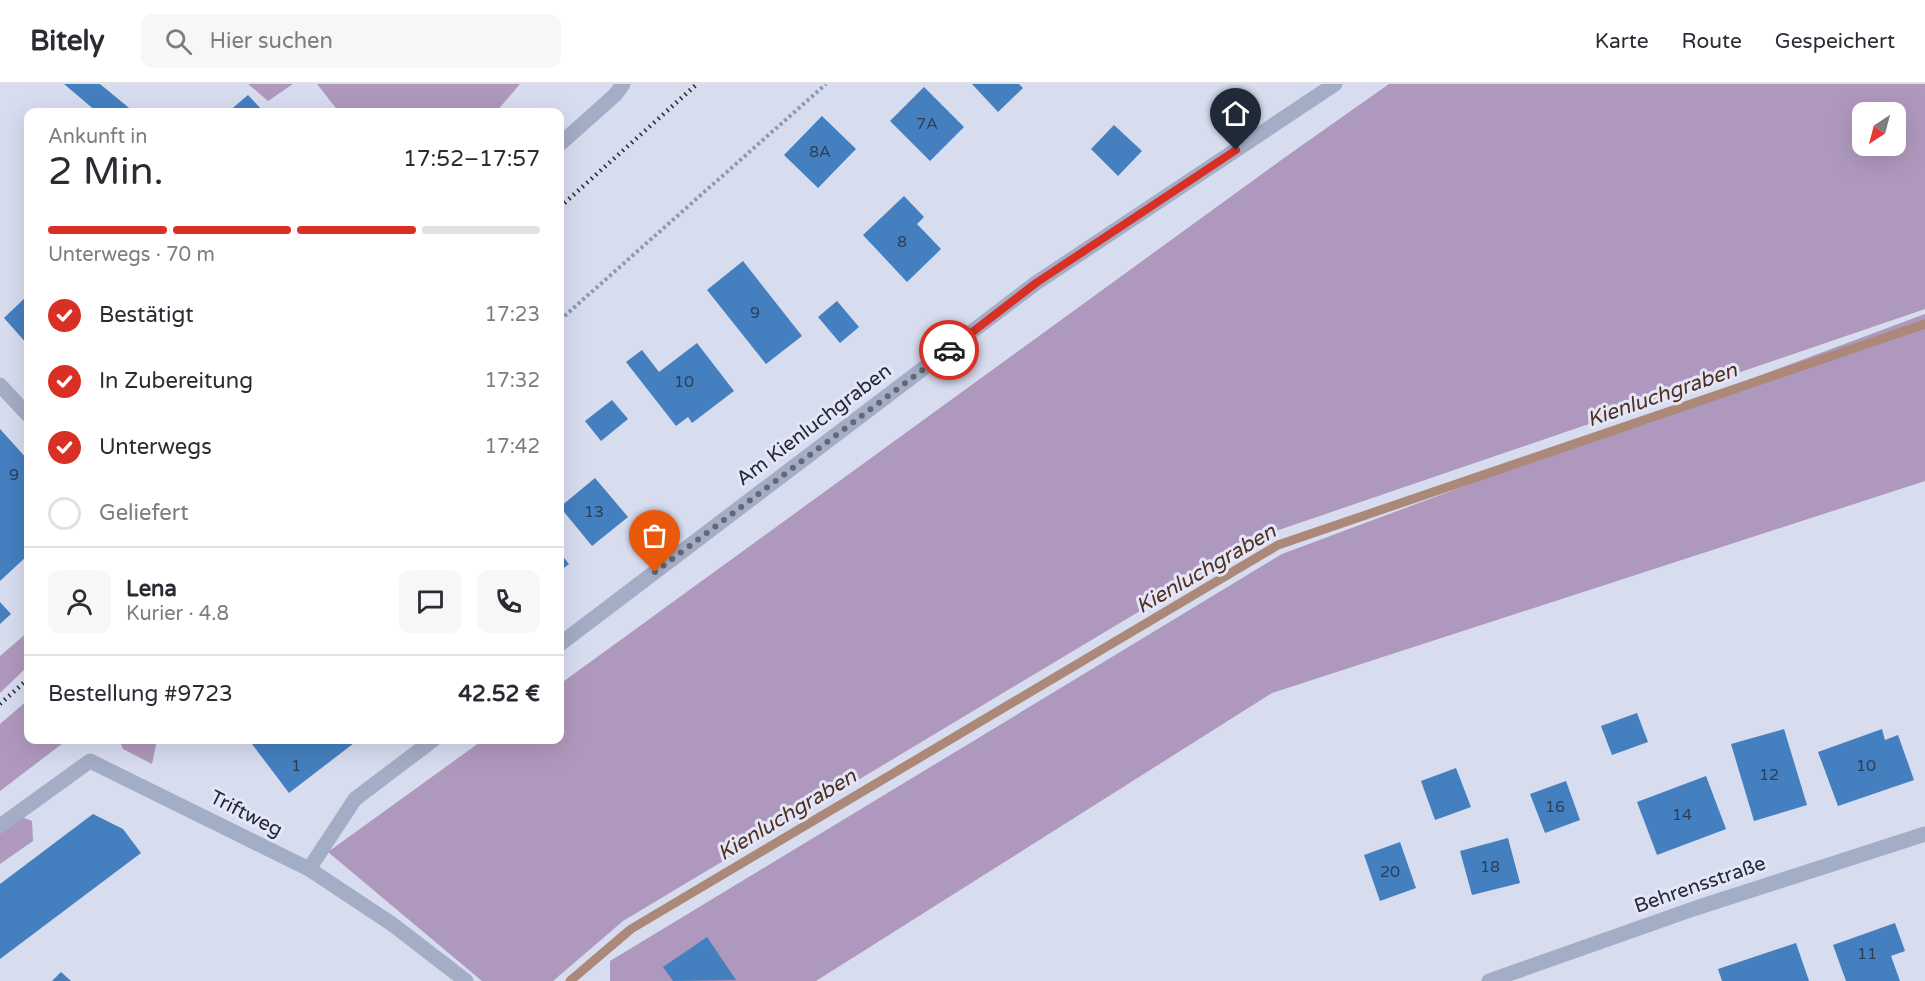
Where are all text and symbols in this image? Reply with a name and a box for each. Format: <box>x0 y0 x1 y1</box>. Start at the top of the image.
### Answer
search box <box>141 14 561 68</box>
text: Bitely <box>30 24 105 58</box>
icon: search <box>162 25 195 58</box>
text: Hier suchen <box>210 28 333 54</box>
text: Karte <box>1595 29 1649 54</box>
text: Route <box>1682 29 1742 54</box>
text: Gespeichert <box>1775 29 1895 54</box>
pin <box>1210 88 1261 150</box>
icon: home <box>1219 97 1252 130</box>
north arrow <box>1852 102 1906 156</box>
map controls <box>1852 102 1906 156</box>
house number: 7A <box>916 114 938 134</box>
text: Ankunft in <box>48 125 147 149</box>
house number: 8A <box>809 142 831 162</box>
text: 17:52–17:57 <box>403 146 540 172</box>
text: 2 Min. <box>48 148 164 195</box>
house number: 8 <box>897 232 907 252</box>
text: Unterwegs · 70 m <box>48 243 215 267</box>
icon: check <box>48 299 81 332</box>
text: Bestätigt <box>99 302 194 328</box>
text: 17:23 <box>485 303 540 327</box>
house number: 9 <box>750 303 760 323</box>
courier <box>919 320 979 380</box>
icon: car <box>933 334 966 367</box>
water label: Kienluchgraben <box>1584 357 1741 432</box>
street label: Am Kienluchgraben <box>732 359 896 491</box>
icon: check <box>48 365 81 398</box>
text: In Zubereitung <box>99 368 253 394</box>
text: 17:32 <box>485 369 540 393</box>
house number: 10 <box>674 372 694 392</box>
icon: check <box>48 431 81 464</box>
text: Unterwegs <box>99 434 212 460</box>
text: 17:42 <box>485 435 540 459</box>
house number: 9 <box>9 465 19 485</box>
text: Geliefert <box>99 500 189 526</box>
house number: 13 <box>584 502 604 522</box>
pin <box>629 510 680 572</box>
water label: Kienluchgraben <box>1132 518 1281 619</box>
icon: bag <box>638 519 671 552</box>
button: person <box>48 570 111 633</box>
button: chat <box>399 570 462 633</box>
button: phone <box>477 570 540 633</box>
text: Lena <box>126 576 177 602</box>
text: Kurier · 4.8 <box>126 602 229 626</box>
text: Bestellung #9723 <box>48 681 233 707</box>
text: 42.52 € <box>458 681 540 707</box>
house number: 1 <box>291 756 301 776</box>
house number: 10 <box>1856 756 1876 776</box>
water label: Kienluchgraben <box>713 763 862 866</box>
house number: 12 <box>1759 765 1779 785</box>
street label: Triftweg <box>206 786 286 842</box>
house number: 16 <box>1545 797 1565 817</box>
house number: 14 <box>1672 805 1692 825</box>
street label: Behrensstraße <box>1631 851 1769 919</box>
house number: 18 <box>1480 857 1500 877</box>
house number: 20 <box>1380 862 1400 882</box>
house number: 11 <box>1857 944 1877 964</box>

